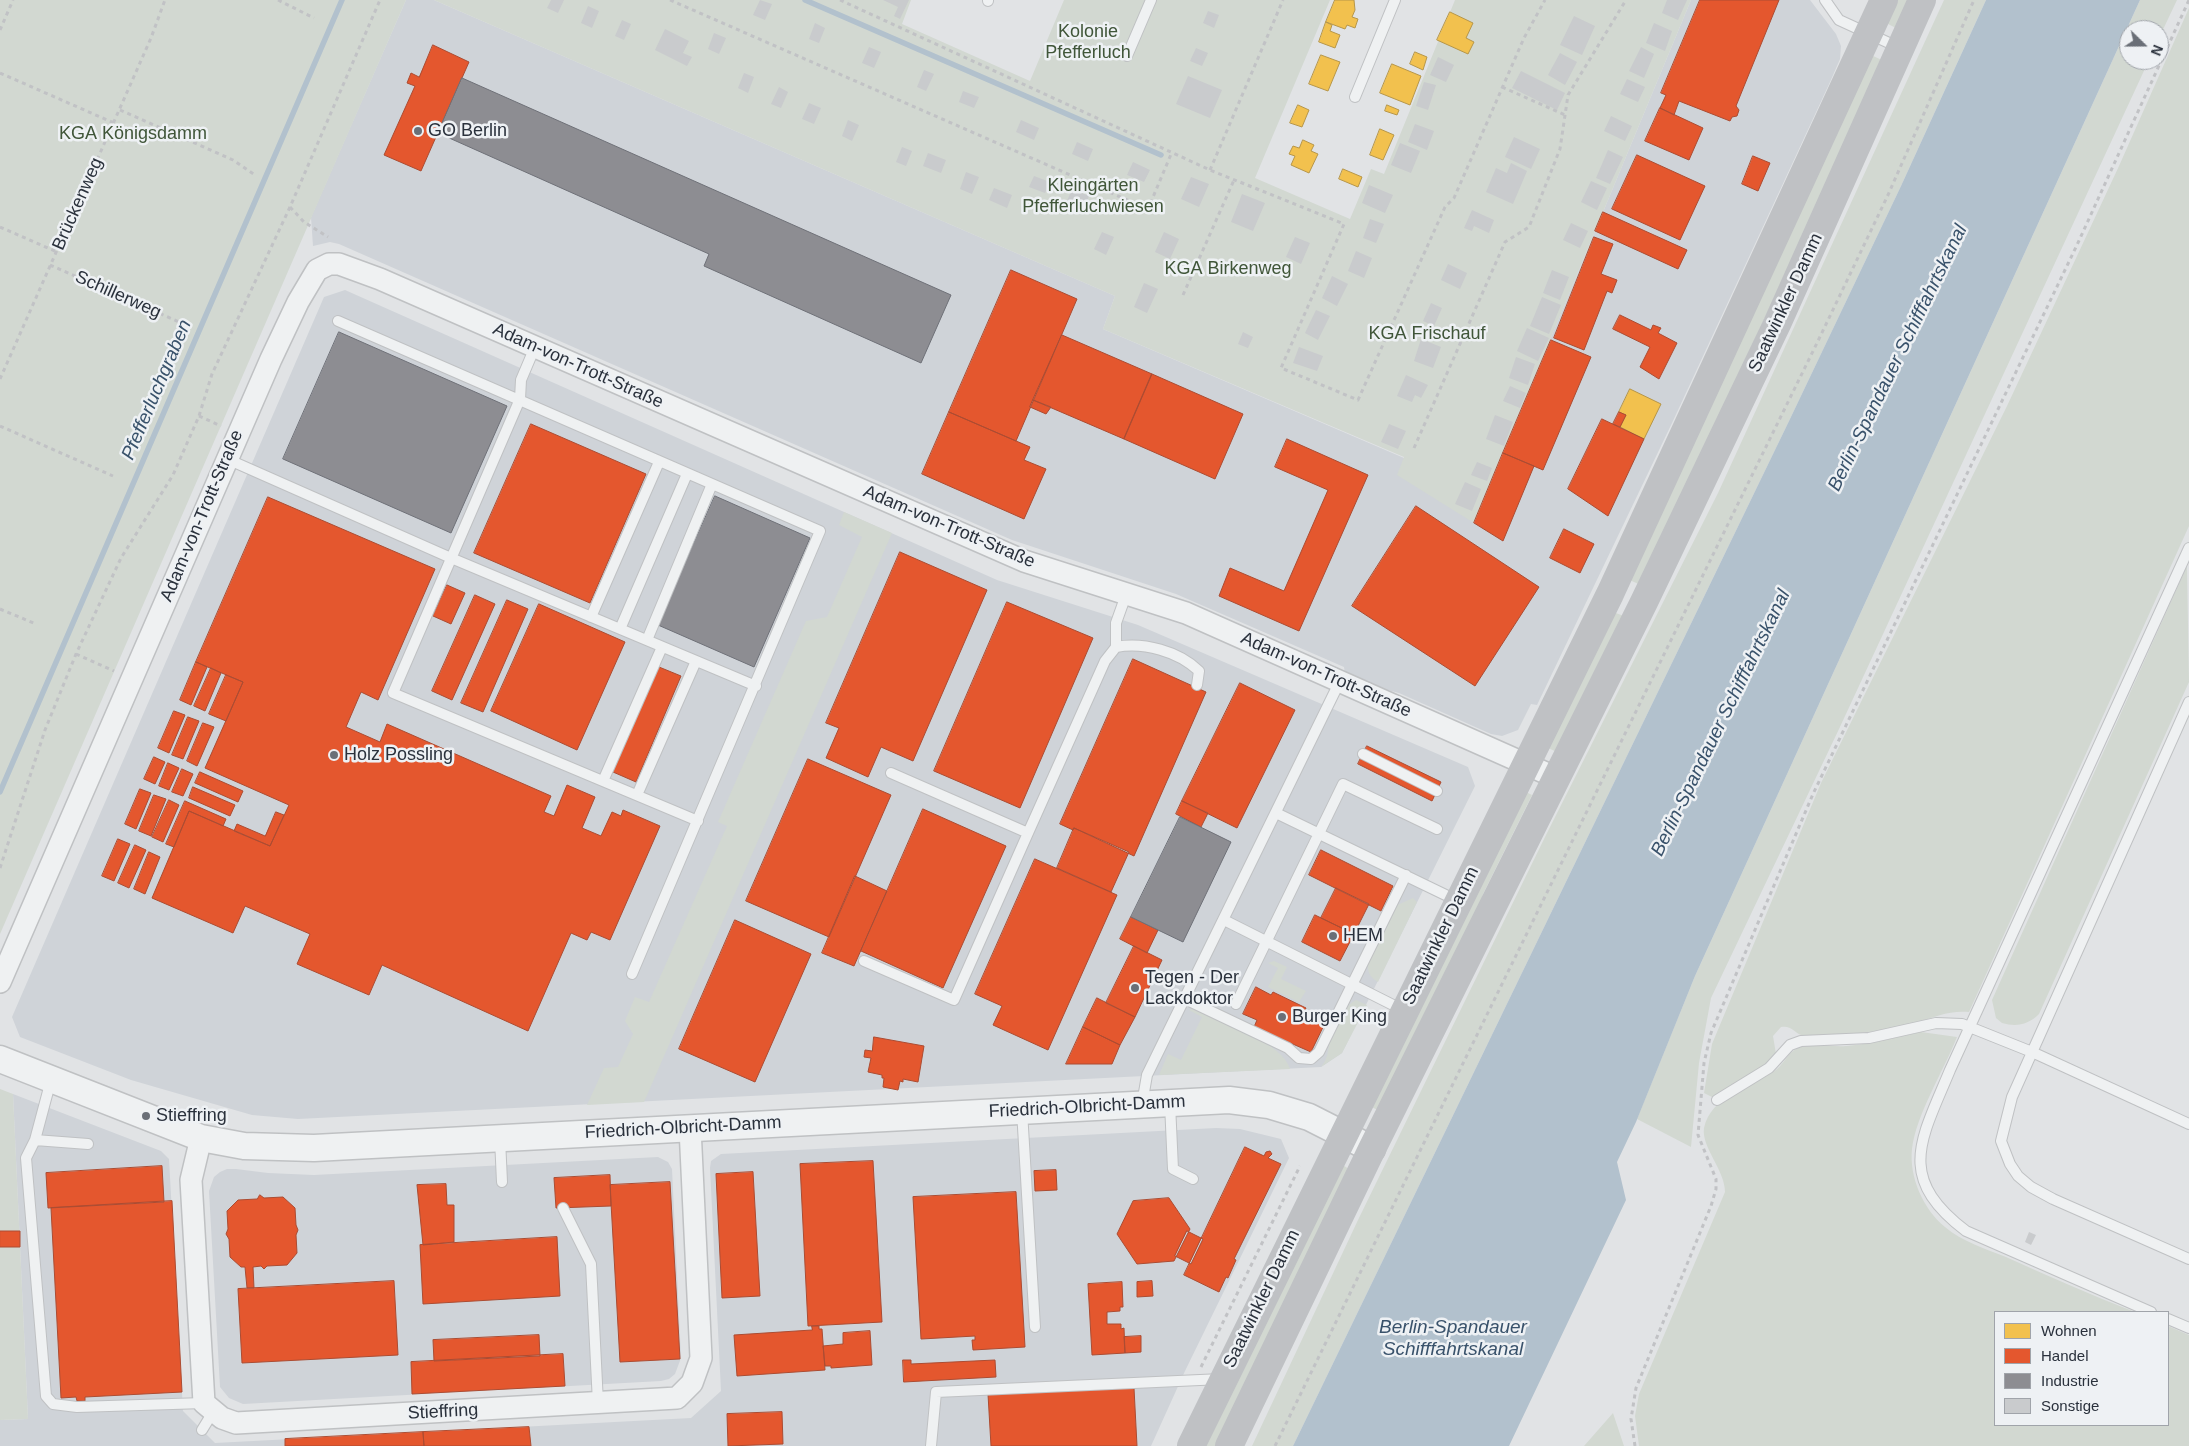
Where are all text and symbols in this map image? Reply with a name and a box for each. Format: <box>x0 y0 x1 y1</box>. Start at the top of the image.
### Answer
north arrow <box>2119 20 2169 70</box>
park label: Kolonie Pfefferluch <box>1045 21 1131 64</box>
text: N <box>2148 43 2166 58</box>
place label: GO Berlin <box>428 120 507 142</box>
park label: KGA Königsdamm <box>59 123 207 145</box>
marker: GO Berlin <box>412 125 424 137</box>
street label: Brückenweg <box>48 154 108 254</box>
park label: Kleingärten Pfefferluchwiesen <box>1022 175 1164 218</box>
water label: Berlin-Spandauer Schifffahrtskanal <box>1823 221 1973 495</box>
street label: Saatwinkler Damm <box>1744 230 1828 376</box>
park label: KGA Birkenweg <box>1164 258 1292 280</box>
street label: Schillerweg <box>72 266 164 324</box>
water label: Pfefferluchgraben <box>117 317 197 463</box>
street label: Adam-von-Trott-Straße <box>489 319 667 413</box>
park label: KGA Frischauf <box>1368 323 1486 345</box>
street label: Adam-von-Trott-Straße <box>156 427 248 605</box>
street label: Adam-von-Trott-Straße <box>860 481 1038 573</box>
water label: Berlin-Spandauer Schifffahrtskanal <box>1646 586 1796 860</box>
street label: Adam-von-Trott-Straße <box>1237 628 1415 722</box>
place label: Holz Possling <box>344 744 453 766</box>
marker: Holz Possling <box>328 749 340 761</box>
street label: Saatwinkler Damm <box>1398 863 1484 1009</box>
place label: HEM <box>1343 925 1383 947</box>
marker: HEM <box>1327 930 1339 942</box>
place label: Tegen - Der Lackdoktor <box>1145 967 1239 1010</box>
marker: Tegen - Der Lackdoktor <box>1129 982 1141 994</box>
place label: Burger King <box>1292 1006 1387 1028</box>
marker: Burger King <box>1276 1011 1288 1023</box>
street label: Friedrich-Olbricht-Damm <box>988 1091 1186 1123</box>
place label: Stieffring <box>156 1105 227 1127</box>
marker: Stieffring <box>140 1110 152 1122</box>
street label: Friedrich-Olbricht-Damm <box>584 1112 782 1144</box>
street label: Saatwinkler Damm <box>1219 1226 1305 1372</box>
legend <box>1994 1311 2169 1426</box>
water label: Berlin-Spandauer Schifffahrtskanal <box>1379 1317 1527 1361</box>
text: Wohnen <box>2041 1322 2097 1339</box>
text: Handel <box>2041 1347 2089 1364</box>
text: Industrie <box>2041 1372 2099 1389</box>
text: Sonstige <box>2041 1397 2099 1414</box>
street label: Stieffring <box>407 1399 479 1425</box>

